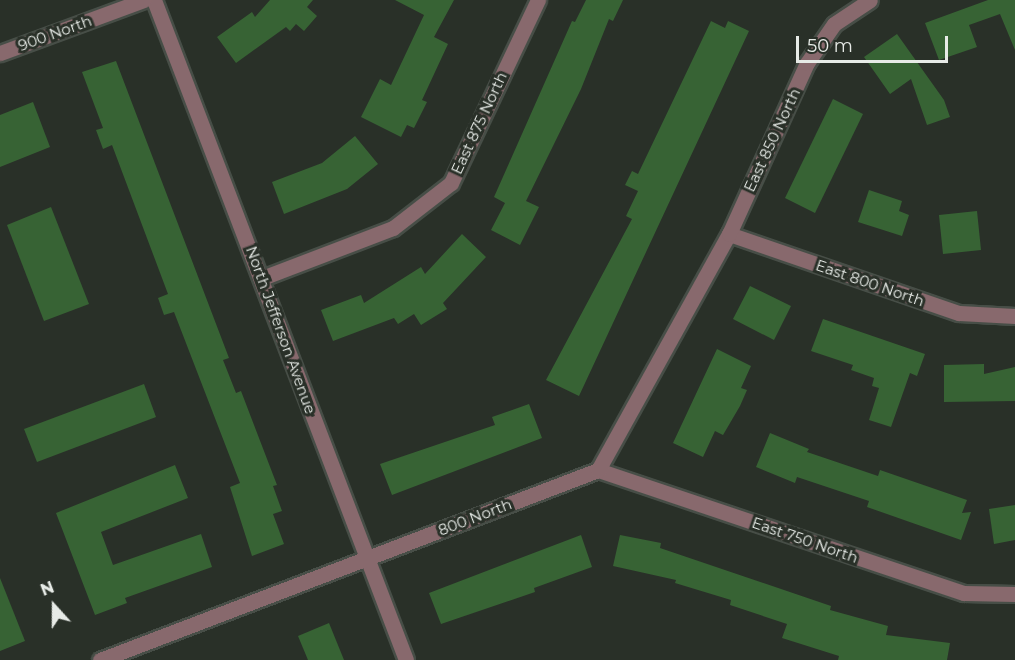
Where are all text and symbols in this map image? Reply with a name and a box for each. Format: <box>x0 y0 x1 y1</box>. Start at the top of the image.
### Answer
street label: 900 North <box>16 11 94 55</box>
scale bar <box>799 24 950 62</box>
text: 50 m <box>807 35 853 57</box>
street label: East 875 North <box>447 69 511 177</box>
street label: East 850 North <box>740 85 804 195</box>
street label: North Jefferson Avenue <box>242 244 320 416</box>
street label: East 800 North <box>813 256 927 310</box>
street label: 800 North <box>436 495 514 539</box>
street label: East 750 North <box>750 513 860 567</box>
north arrow <box>24 576 84 636</box>
text: N <box>38 578 57 600</box>

